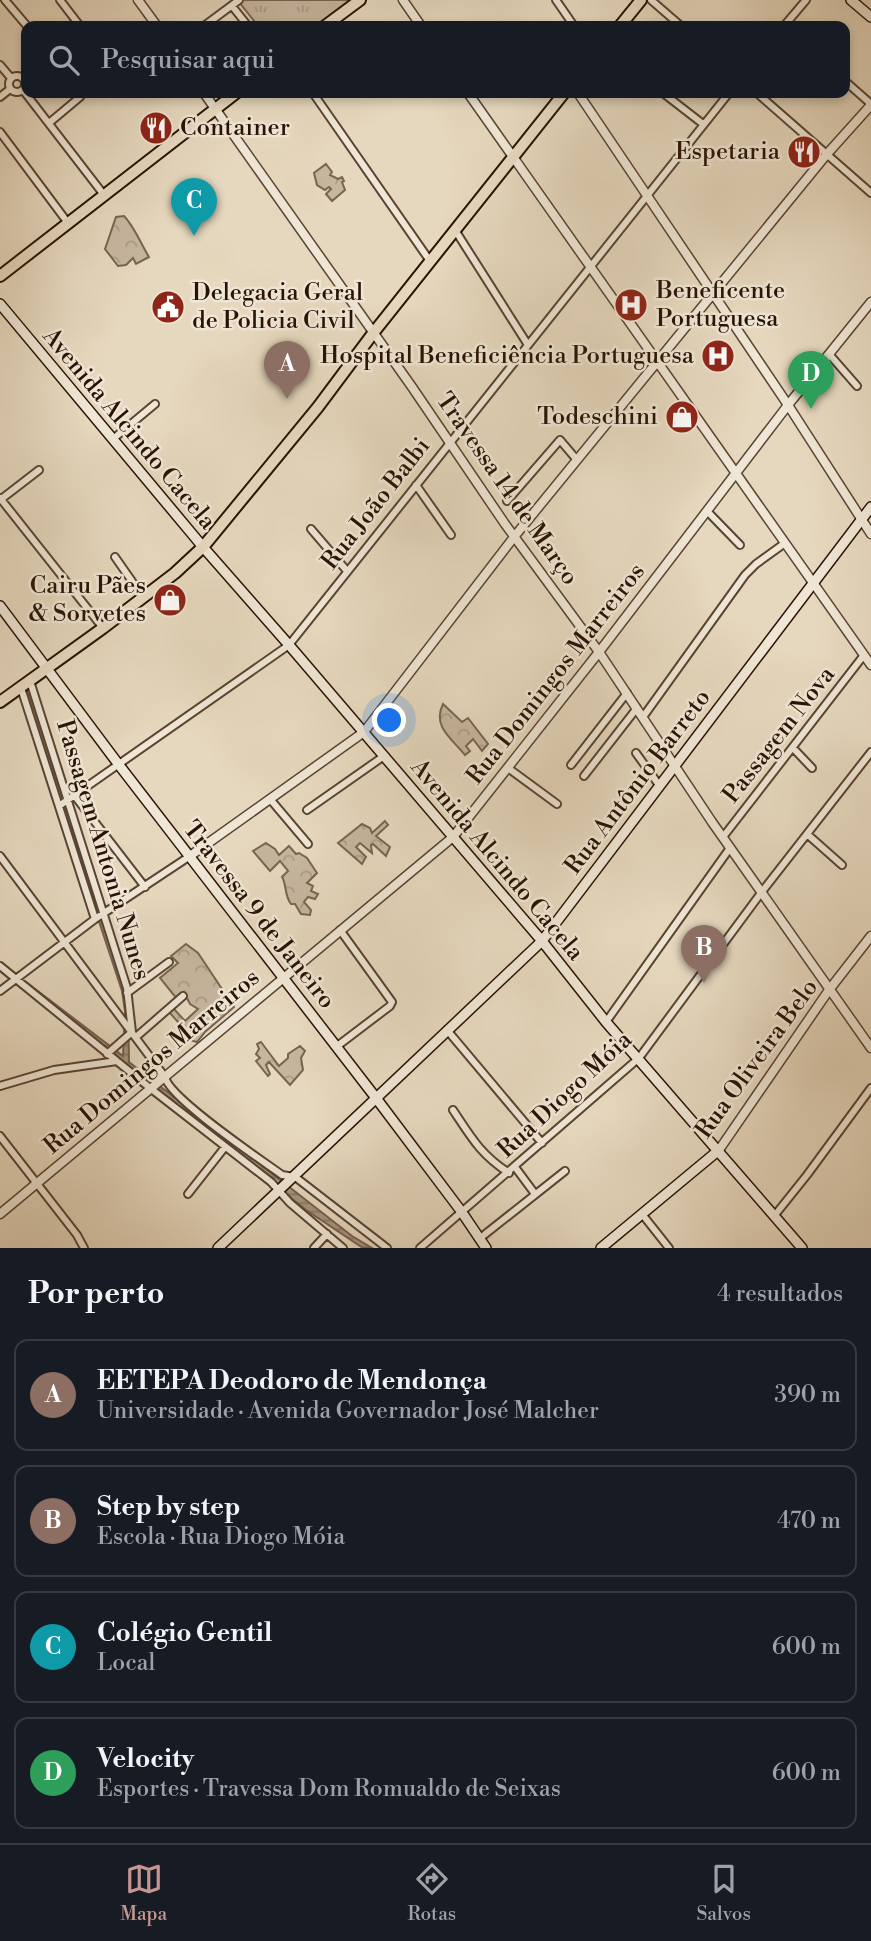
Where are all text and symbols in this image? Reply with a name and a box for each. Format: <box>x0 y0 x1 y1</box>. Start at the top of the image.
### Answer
search box <box>21 21 850 98</box>
icon: search <box>45 41 83 79</box>
text: Pesquisar aqui <box>101 44 275 76</box>
restaurant icon: Container <box>137 109 175 147</box>
place label: Container <box>180 113 290 143</box>
restaurant icon: Espetaria <box>785 133 823 171</box>
place label: Espetaria <box>675 137 781 167</box>
pin: C <box>171 178 217 236</box>
place label: Beneficente Portuguesa <box>655 276 785 334</box>
place label: Delegacia Geral de Policia Civil <box>192 278 363 336</box>
hospital icon: Beneficente Portuguesa <box>612 286 650 324</box>
public building icon: Delegacia Geral de Policia Civil <box>149 288 187 326</box>
street label: Avenida Alcindo Cacela <box>35 321 223 537</box>
hospital icon: Hospital Beneficiência Portuguesa <box>699 337 737 375</box>
pin: A <box>264 341 310 399</box>
place label: Hospital Beneficiência Portuguesa <box>320 341 695 371</box>
pin: D <box>788 351 834 409</box>
street label: Travessa 14 de Março <box>429 387 585 591</box>
shop icon: Todeschini <box>663 398 701 436</box>
place label: Todeschini <box>537 402 658 432</box>
street label: Rua João Balbi <box>315 432 437 576</box>
street label: Rua Domingos Marreiros <box>460 557 652 791</box>
place label: Cairu Pães & Sorvetes <box>29 571 146 629</box>
shop icon: Cairu Pães & Sorvetes <box>151 581 189 619</box>
street label: Passagem Nova <box>716 660 842 809</box>
street label: Rua Antônio Barreto <box>559 683 717 881</box>
your location <box>372 703 406 737</box>
street label: Passagem Antonia Nunes <box>49 716 157 984</box>
street label: Avenida Alcindo Cacela <box>403 752 591 968</box>
street label: Travessa 9 de Janeiro <box>176 815 342 1015</box>
pin: B <box>681 925 727 983</box>
street label: Rua Domingos Marreiros <box>38 963 266 1161</box>
street label: Rua Oliveira Belo <box>689 973 825 1145</box>
street label: Rua Diogo Móia <box>491 1024 639 1165</box>
text: Por perto <box>28 1275 164 1313</box>
text: 4 resultados <box>717 1280 843 1308</box>
text: EETEPA Deodoro de Mendonça <box>97 1365 487 1397</box>
text: A <box>45 1381 61 1409</box>
text: 390 m <box>774 1381 841 1409</box>
text: Universidade · Avenida Governador José Malcher <box>97 1397 599 1425</box>
text: Step by step <box>97 1491 240 1523</box>
text: B <box>44 1507 62 1535</box>
text: 470 m <box>777 1507 841 1535</box>
text: Escola · Rua Diogo Móia <box>97 1523 345 1551</box>
text: Colégio Gentil <box>97 1617 272 1649</box>
text: C <box>45 1633 61 1661</box>
text: 600 m <box>772 1633 841 1661</box>
text: Local <box>97 1649 155 1677</box>
text: Velocity <box>97 1743 194 1775</box>
text: D <box>44 1759 62 1787</box>
text: 600 m <box>772 1759 841 1787</box>
text: Esportes · Travessa Dom Romualdo de Seixas <box>97 1775 561 1803</box>
tab: Mapa <box>120 1860 167 1926</box>
tab: Rotas <box>408 1860 456 1926</box>
tab: Salvos <box>696 1860 751 1926</box>

